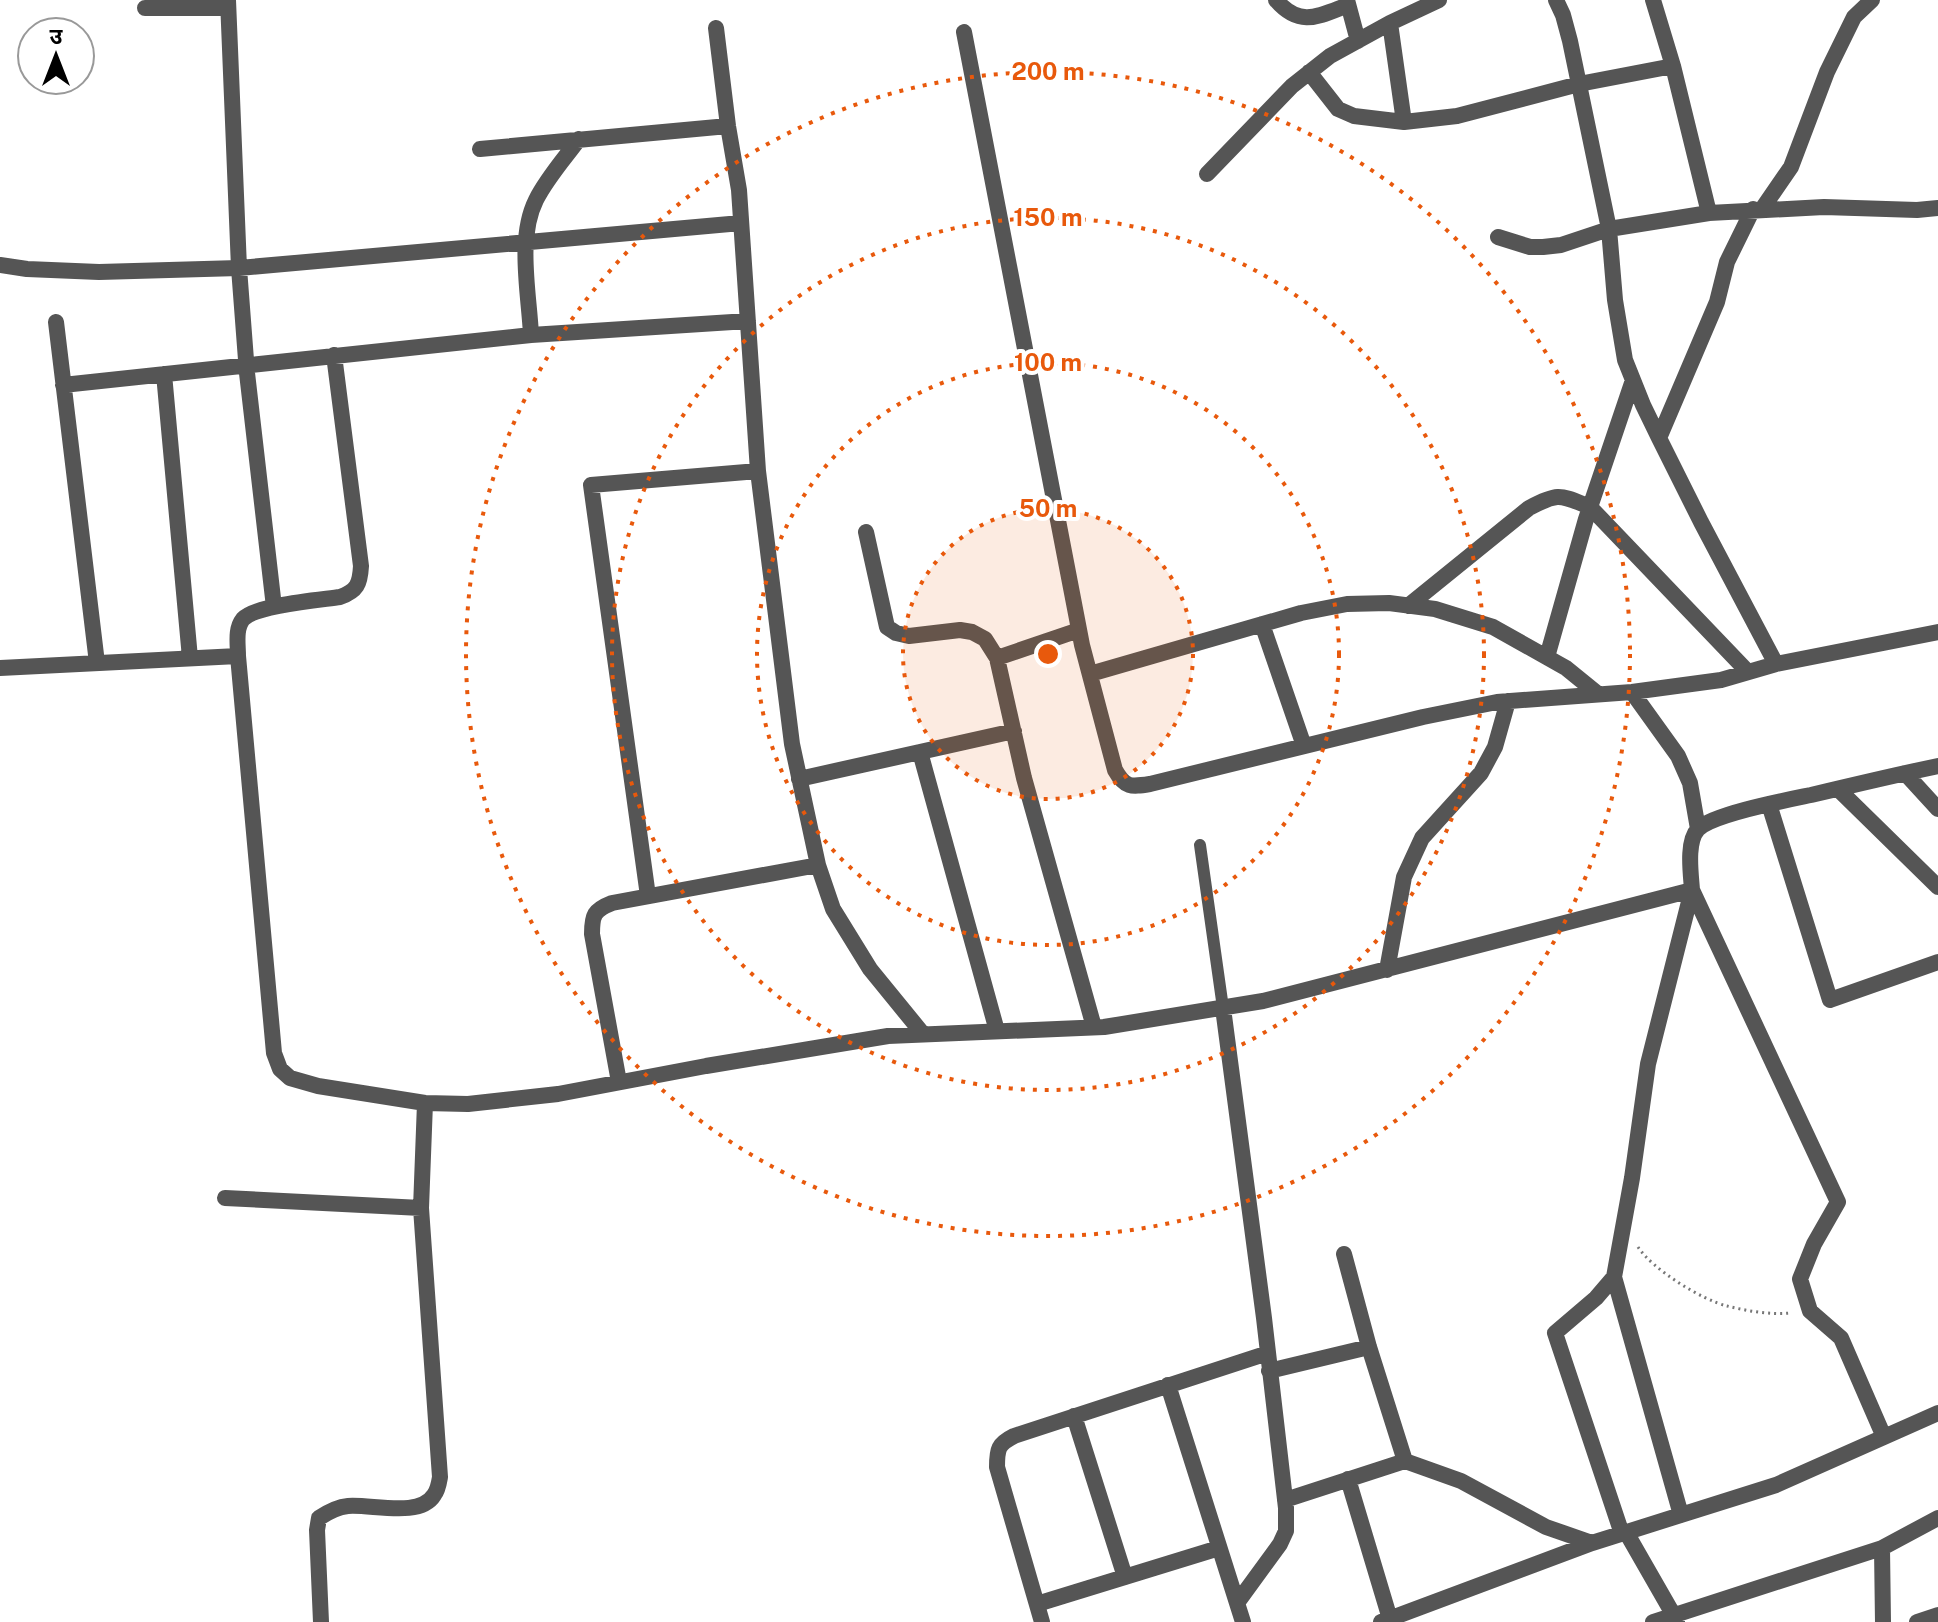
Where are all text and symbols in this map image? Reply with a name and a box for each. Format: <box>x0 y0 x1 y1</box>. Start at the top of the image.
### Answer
north arrow <box>16 16 96 96</box>
text: उ <box>50 23 64 49</box>
text: 200 m <box>1011 57 1085 85</box>
text: 150 m <box>1014 203 1082 231</box>
text: 100 m <box>1014 348 1082 376</box>
text: 50 m <box>1019 494 1077 522</box>
centre of rings <box>1034 640 1062 668</box>

